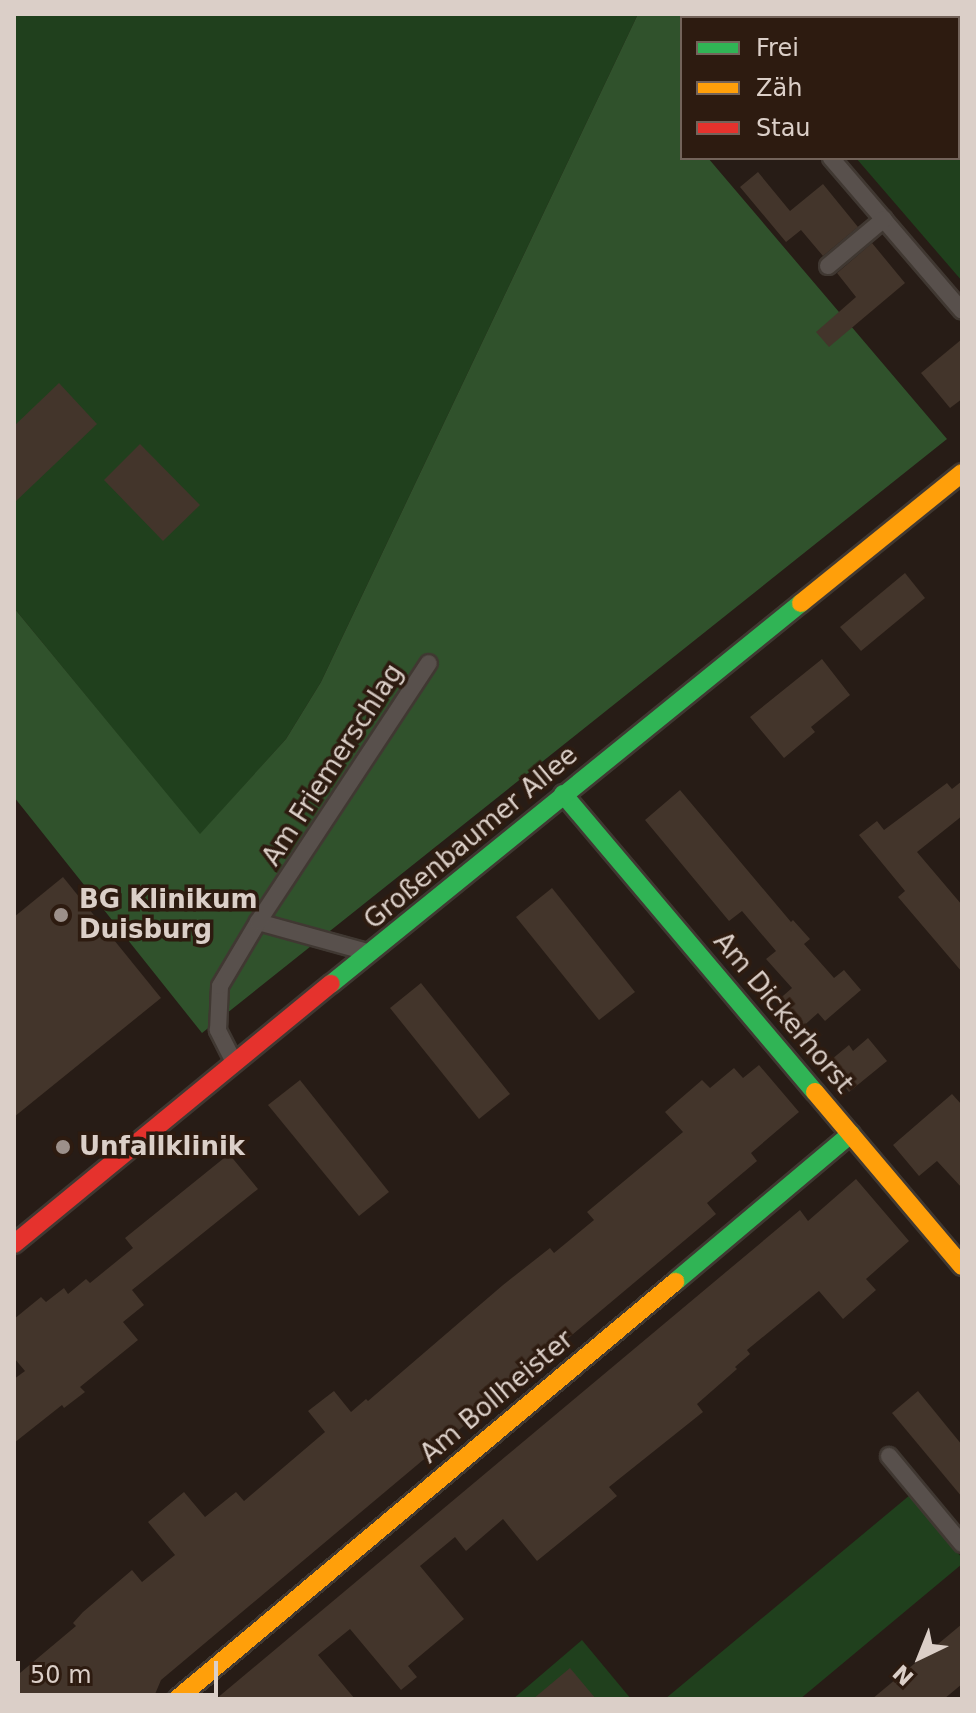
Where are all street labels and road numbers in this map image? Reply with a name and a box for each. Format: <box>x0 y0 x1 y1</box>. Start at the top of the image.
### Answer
street label: Am Friemerschlag <box>256 658 410 872</box>
street label: Großenbaumer Allee <box>358 740 584 936</box>
street label: Am Dickerhorst <box>707 926 859 1100</box>
street label: Am Bollheister <box>414 1324 580 1470</box>

